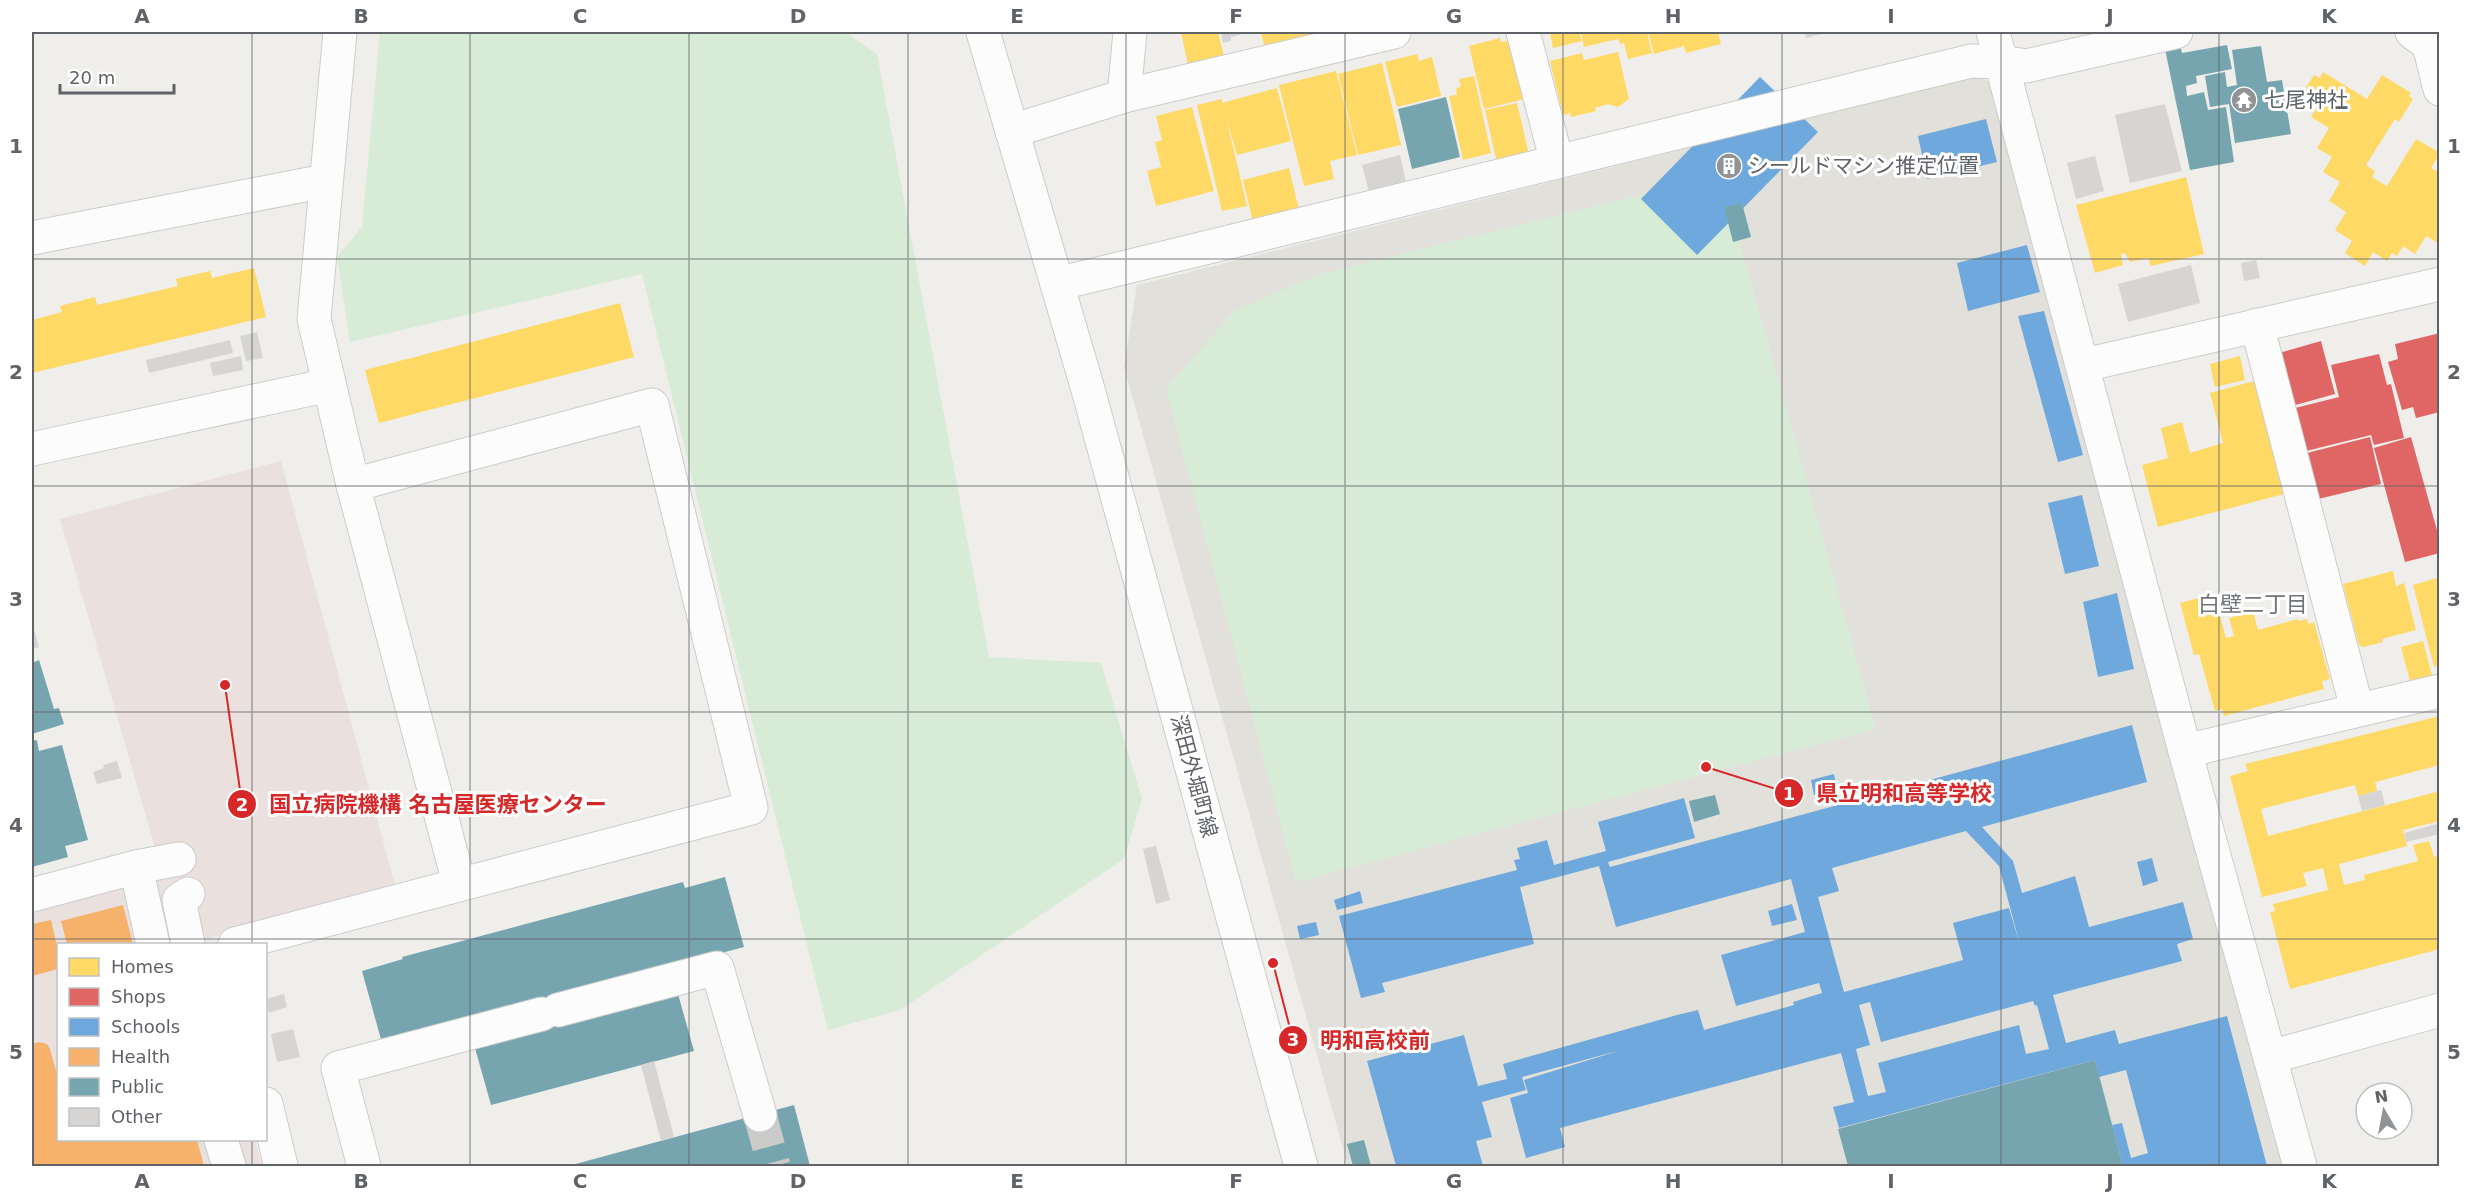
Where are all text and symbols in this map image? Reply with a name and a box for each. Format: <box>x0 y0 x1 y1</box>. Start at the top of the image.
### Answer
text: A <box>134 4 150 28</box>
text: B <box>353 4 369 28</box>
text: C <box>573 4 587 28</box>
text: D <box>790 4 806 28</box>
text: E <box>1010 4 1024 28</box>
text: F <box>1229 4 1243 28</box>
text: G <box>1446 4 1462 28</box>
text: H <box>1665 4 1681 28</box>
text: I <box>1887 4 1895 28</box>
text: J <box>2104 4 2114 28</box>
text: K <box>2321 4 2338 28</box>
scale bar <box>60 57 174 95</box>
text: 20 m <box>69 67 115 88</box>
temple icon: 七尾神社 <box>2229 85 2259 115</box>
place label: 七尾神社 <box>2264 88 2348 112</box>
text: 1 <box>9 134 23 158</box>
text: 1 <box>2447 134 2461 158</box>
building icon: シールドマシン推定位置 <box>1714 151 1744 181</box>
place label: シールドマシン推定位置 <box>1748 154 1979 178</box>
text: 2 <box>9 360 23 384</box>
text: 2 <box>2447 360 2461 384</box>
text: 3 <box>9 587 23 611</box>
text: 3 <box>2447 587 2461 611</box>
district label: 白壁二丁目 <box>2198 592 2308 617</box>
street label: 深田外堀町線 <box>1166 712 1222 840</box>
callout: 県立明和高等学校 <box>1774 773 2004 813</box>
text: 県立明和高等学校 <box>1816 781 1992 806</box>
text: 1 <box>1783 783 1795 804</box>
callout: 国立病院機構 名古屋医療センター <box>227 784 619 824</box>
text: 国立病院機構 名古屋医療センター <box>269 792 607 817</box>
text: 2 <box>236 794 248 815</box>
text: 4 <box>9 813 23 837</box>
text: 4 <box>2447 813 2461 837</box>
legend <box>57 943 267 1141</box>
text: Homes <box>111 956 174 977</box>
text: Shops <box>111 986 166 1007</box>
text: Schools <box>111 1016 180 1037</box>
callout: 明和高校前 <box>1278 1020 1442 1060</box>
text: 明和高校前 <box>1320 1028 1430 1053</box>
text: 3 <box>1287 1029 1299 1050</box>
text: 5 <box>9 1040 23 1064</box>
text: 5 <box>2447 1040 2461 1064</box>
text: Health <box>111 1046 170 1067</box>
text: Public <box>111 1076 164 1097</box>
north arrow <box>2354 1081 2414 1141</box>
text: N <box>2373 1086 2390 1107</box>
text: Other <box>111 1106 163 1127</box>
text: A <box>134 1169 150 1193</box>
text: B <box>353 1169 369 1193</box>
text: C <box>573 1169 587 1193</box>
text: D <box>790 1169 806 1193</box>
text: E <box>1010 1169 1024 1193</box>
text: F <box>1229 1169 1243 1193</box>
text: G <box>1446 1169 1462 1193</box>
text: H <box>1665 1169 1681 1193</box>
text: I <box>1887 1169 1895 1193</box>
text: J <box>2104 1169 2114 1193</box>
text: K <box>2321 1169 2338 1193</box>

